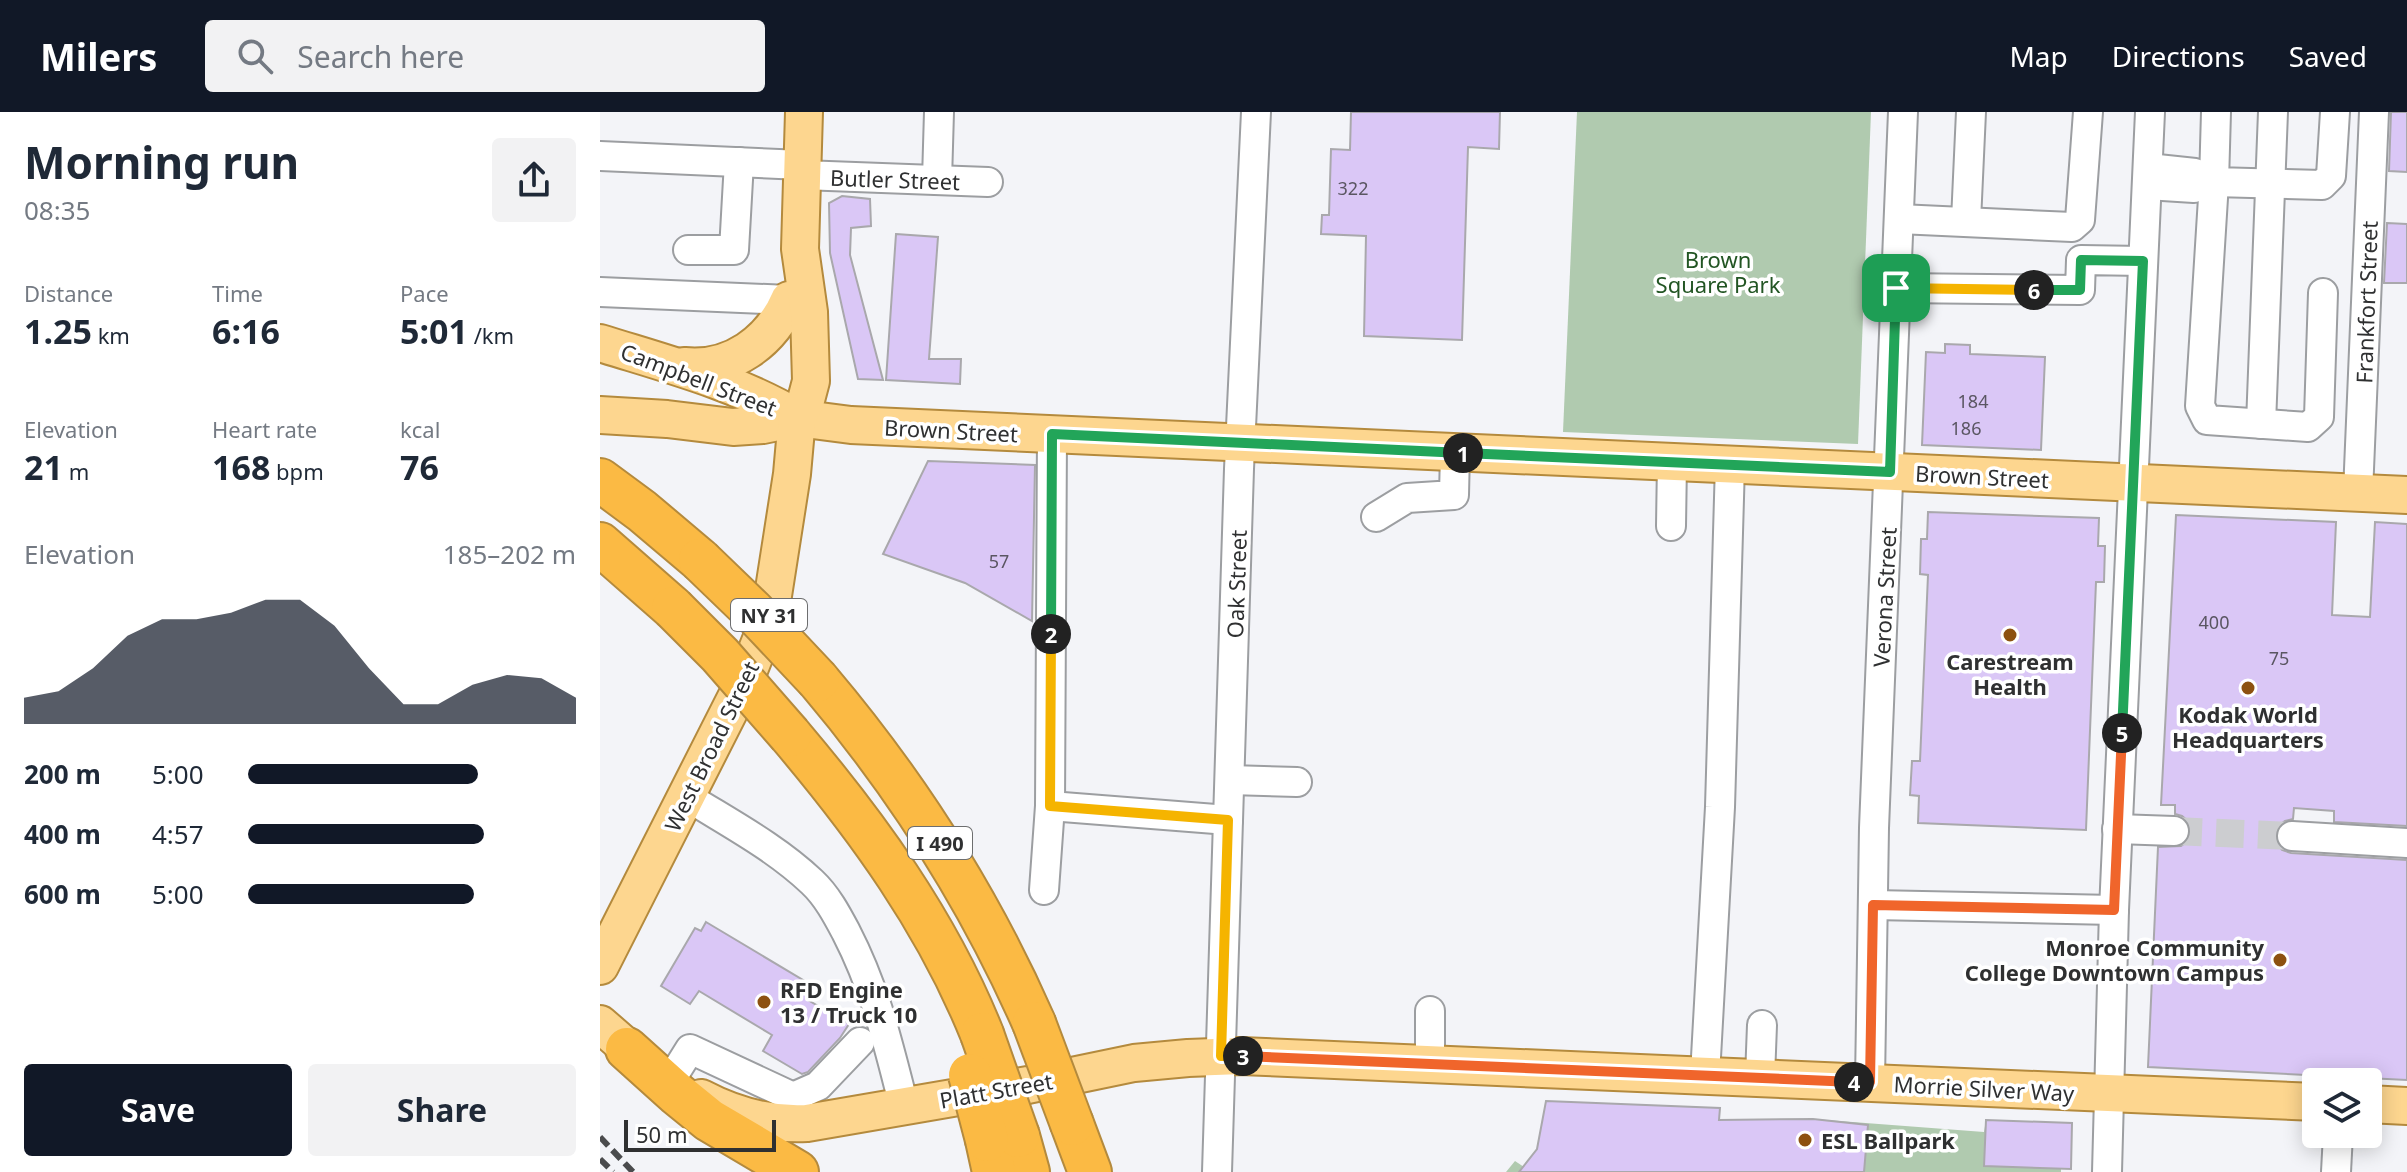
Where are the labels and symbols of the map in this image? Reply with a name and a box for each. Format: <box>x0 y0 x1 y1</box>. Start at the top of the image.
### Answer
street label: Butler Street <box>829 162 961 196</box>
house number: 322 <box>1338 176 1368 200</box>
street label: Frankfort Street <box>2348 220 2384 384</box>
park label: Brown Square Park <box>1656 244 1781 299</box>
pin <box>1862 254 1930 322</box>
pin: 6 <box>2014 270 2054 310</box>
street label: Campbell Street <box>617 335 781 423</box>
house number: 184 <box>1958 389 1988 413</box>
street label: Brown Street <box>883 412 1019 448</box>
house number: 186 <box>1951 416 1981 440</box>
pin: 1 <box>1443 433 1483 473</box>
street label: Brown Street <box>1914 458 2050 494</box>
street label: Verona Street <box>1865 526 1903 668</box>
street label: Oak Street <box>1219 529 1253 639</box>
house number: 57 <box>989 549 1009 573</box>
road number: NY 31 <box>731 599 807 631</box>
house number: 400 <box>2199 610 2229 634</box>
pin: 2 <box>1031 614 1071 654</box>
marker: Carestream Health <box>2001 626 2019 644</box>
place label: Carestream Health <box>1946 646 2074 701</box>
house number: 75 <box>2269 646 2289 670</box>
street label: West Broad Street <box>657 656 765 836</box>
marker: Kodak World Headquarters <box>2239 679 2257 697</box>
place label: Kodak World Headquarters <box>2172 699 2324 754</box>
pin: 5 <box>2102 713 2142 753</box>
road number: I 490 <box>908 827 972 859</box>
place label: Monroe Community College Downtown Campus <box>1965 932 2264 987</box>
marker: Monroe Community College Downtown Campus <box>2271 951 2289 969</box>
place label: RFD Engine 13 / Truck 10 <box>780 974 917 1029</box>
marker: RFD Engine 13 / Truck 10 <box>755 993 773 1011</box>
pin: 3 <box>1223 1036 1263 1076</box>
pin: 4 <box>1834 1062 1874 1102</box>
street label: Platt Street <box>937 1065 1055 1115</box>
street label: Morrie Silver Way <box>1893 1068 2076 1108</box>
scale bar <box>624 1116 776 1152</box>
place label: ESL Ballpark <box>1821 1125 1955 1155</box>
marker: ESL Ballpark <box>1796 1131 1814 1149</box>

